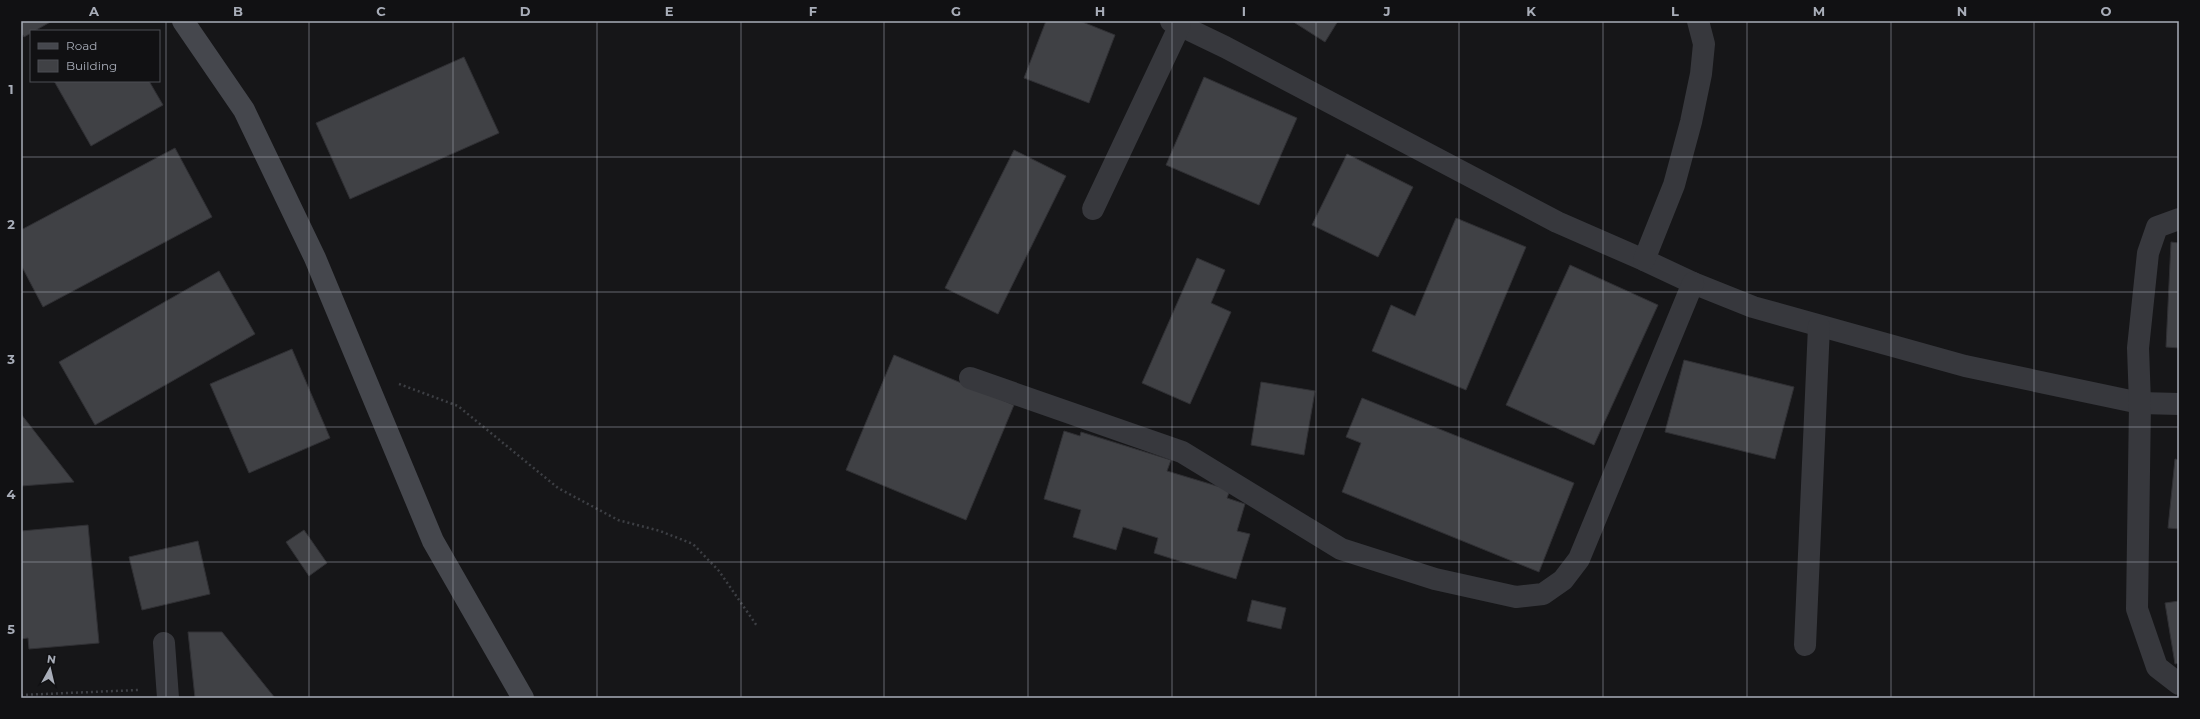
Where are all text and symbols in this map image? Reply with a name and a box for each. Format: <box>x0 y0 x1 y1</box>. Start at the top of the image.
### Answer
text: A <box>88 3 100 19</box>
text: B <box>233 3 243 19</box>
text: C <box>376 3 386 19</box>
text: D <box>520 3 531 19</box>
text: E <box>665 3 674 19</box>
text: F <box>809 3 817 19</box>
text: G <box>951 3 961 19</box>
text: H <box>1095 3 1105 19</box>
text: I <box>1242 3 1246 19</box>
text: J <box>1382 3 1391 19</box>
text: K <box>1526 3 1536 19</box>
text: L <box>1671 3 1679 19</box>
text: M <box>1813 3 1825 19</box>
text: N <box>1957 3 1967 19</box>
text: O <box>2101 3 2112 19</box>
legend <box>30 30 160 82</box>
text: Road <box>66 38 97 53</box>
text: Building <box>66 58 117 73</box>
text: 1 <box>8 81 14 97</box>
text: 2 <box>7 216 15 232</box>
text: 3 <box>6 351 15 367</box>
text: 4 <box>7 486 16 502</box>
text: 5 <box>7 621 15 637</box>
north arrow <box>30 649 70 689</box>
text: N <box>46 652 57 667</box>

